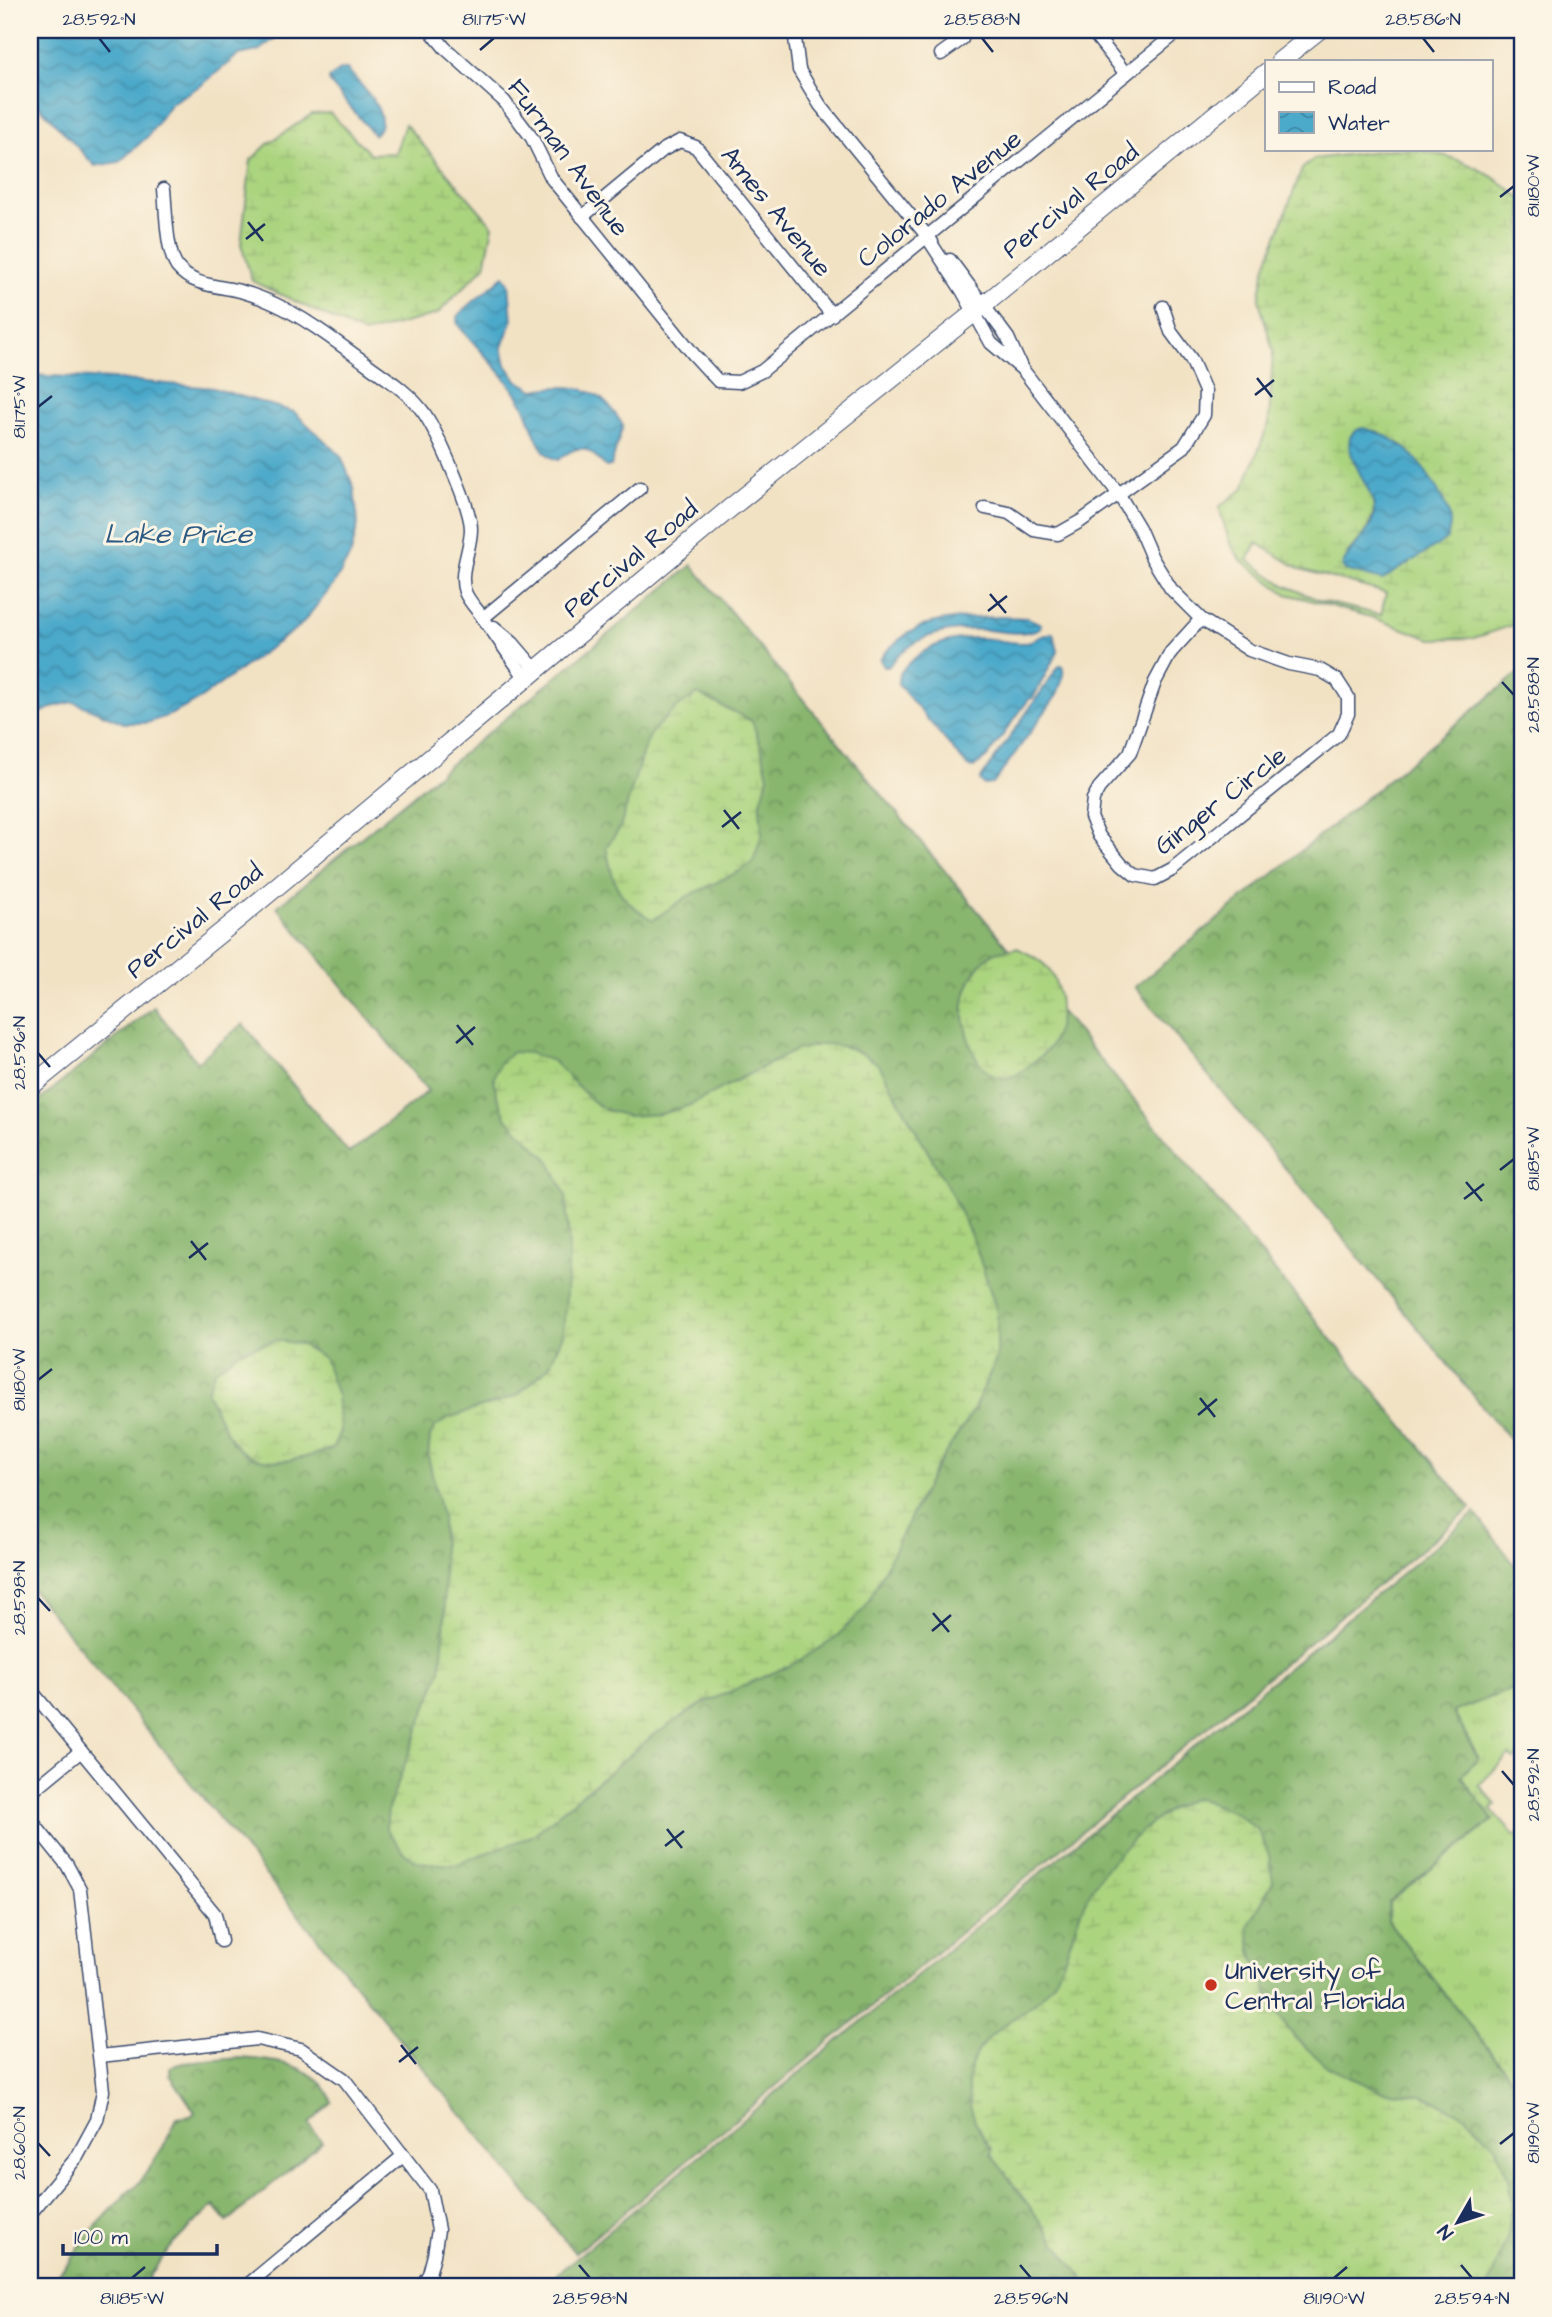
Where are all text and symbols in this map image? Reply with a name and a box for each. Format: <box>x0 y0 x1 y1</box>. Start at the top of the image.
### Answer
text: 28.592°N <box>62 7 136 32</box>
text: 81.175°W <box>462 7 526 32</box>
text: 28.588°N <box>944 7 1020 32</box>
text: 28.586°N <box>1385 7 1461 32</box>
legend <box>1265 60 1492 150</box>
street label: Furman Avenue <box>499 71 638 244</box>
text: Road <box>1328 73 1376 102</box>
text: Water <box>1328 109 1390 138</box>
street label: Colorado Avenue <box>850 121 1030 276</box>
street label: Percival Road <box>995 134 1147 267</box>
street label: Ames Avenue <box>712 139 840 285</box>
text: 81.180°W <box>1521 155 1546 217</box>
text: 81.175°W <box>7 375 32 439</box>
street label: Percival Road <box>555 492 706 626</box>
water label: Lake Price <box>104 515 254 554</box>
text: 28.588°N <box>1521 657 1546 733</box>
street label: Ginger Circle <box>1147 738 1295 865</box>
street label: Percival Road <box>119 854 271 987</box>
text: 28.596°N <box>7 1016 32 1090</box>
text: 81.185°W <box>1521 1127 1546 1191</box>
text: 81.180°W <box>7 1349 32 1411</box>
text: 28.598°N <box>7 1561 32 1635</box>
text: 28.592°N <box>1521 1748 1546 1822</box>
place label: University of Central Florida <box>1225 1953 1405 2019</box>
marker: University of Central Florida <box>1203 1977 1219 1993</box>
text: 81.190°W <box>1521 2102 1546 2164</box>
text: 28.600°N <box>7 2106 32 2180</box>
north arrow <box>1422 2188 1492 2258</box>
scale bar <box>63 2212 217 2256</box>
text: N <box>1432 2219 1460 2245</box>
text: 100 m <box>74 2223 129 2252</box>
text: 81.185°W <box>100 2286 164 2311</box>
text: 28.598°N <box>553 2286 627 2311</box>
text: 28.596°N <box>994 2286 1068 2311</box>
text: 81.190°W <box>1303 2286 1365 2311</box>
text: 28.594°N <box>1435 2286 1510 2311</box>

